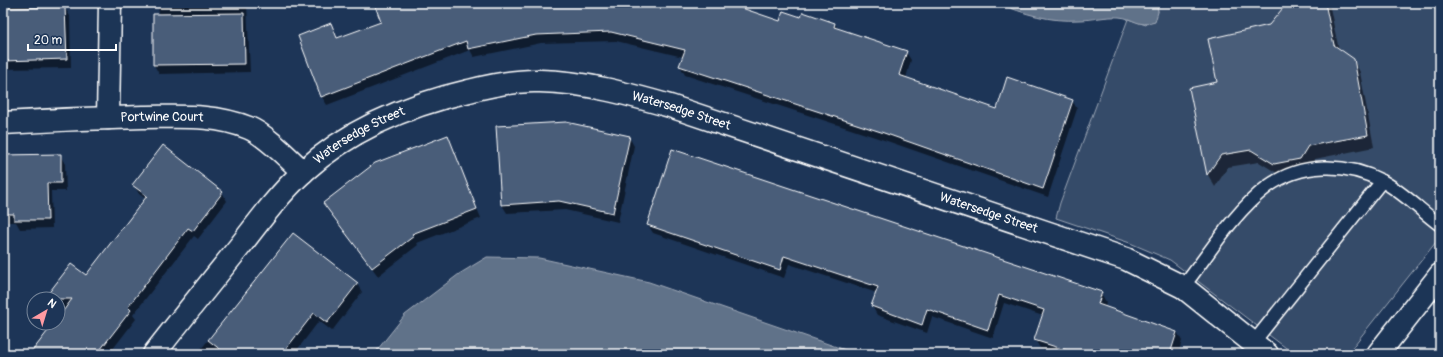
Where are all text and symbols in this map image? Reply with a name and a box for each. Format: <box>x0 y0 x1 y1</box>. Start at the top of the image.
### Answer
scale bar <box>28 26 116 52</box>
text: 20 m <box>34 33 63 48</box>
street label: Watersedge Street <box>630 88 733 134</box>
street label: Watersedge Street <box>310 103 408 168</box>
street label: Portwine Court <box>120 109 205 126</box>
street label: Watersedge Street <box>937 189 1041 237</box>
north arrow <box>26 291 66 331</box>
text: N <box>45 296 59 311</box>

